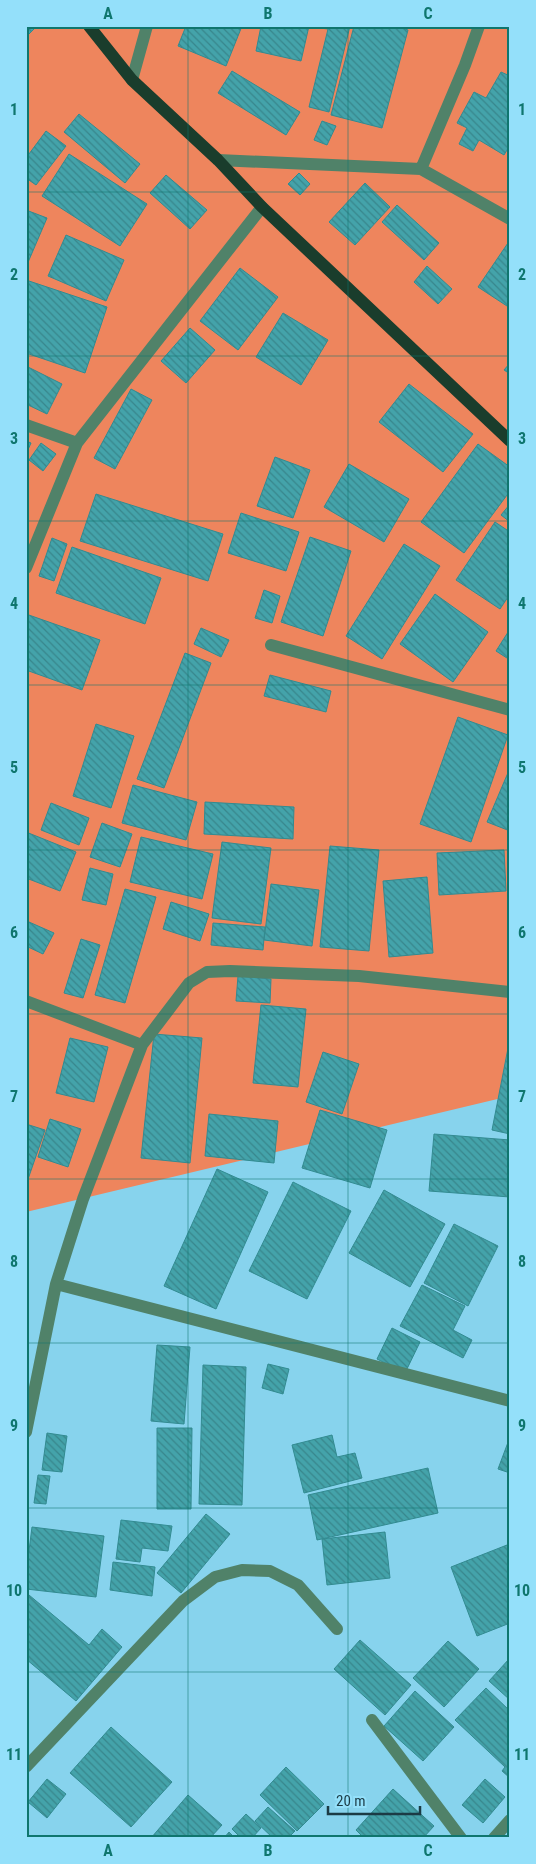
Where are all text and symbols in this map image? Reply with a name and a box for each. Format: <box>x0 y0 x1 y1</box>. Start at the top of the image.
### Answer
text: A <box>103 4 113 23</box>
text: B <box>264 4 273 23</box>
text: C <box>423 4 433 23</box>
text: 1 <box>10 100 18 119</box>
text: 1 <box>518 100 526 119</box>
text: 2 <box>10 265 18 284</box>
text: 2 <box>518 265 526 284</box>
text: 3 <box>10 429 18 448</box>
text: 3 <box>518 429 526 448</box>
text: 4 <box>10 594 18 613</box>
text: 4 <box>518 594 526 613</box>
text: 5 <box>10 758 18 777</box>
text: 5 <box>518 758 526 777</box>
text: 6 <box>10 923 18 942</box>
text: 6 <box>518 923 526 942</box>
text: 7 <box>10 1087 18 1106</box>
text: 7 <box>518 1087 526 1106</box>
text: 8 <box>10 1252 18 1271</box>
text: 8 <box>518 1252 526 1271</box>
text: 9 <box>10 1416 18 1435</box>
text: 9 <box>518 1416 526 1435</box>
text: 10 <box>6 1581 22 1600</box>
text: 10 <box>514 1581 530 1600</box>
text: 11 <box>6 1745 22 1764</box>
text: 11 <box>514 1745 530 1764</box>
scale bar <box>328 1784 421 1816</box>
text: 20 m <box>336 1792 366 1810</box>
text: A <box>103 1841 113 1860</box>
text: B <box>264 1841 273 1860</box>
text: C <box>423 1841 433 1860</box>

